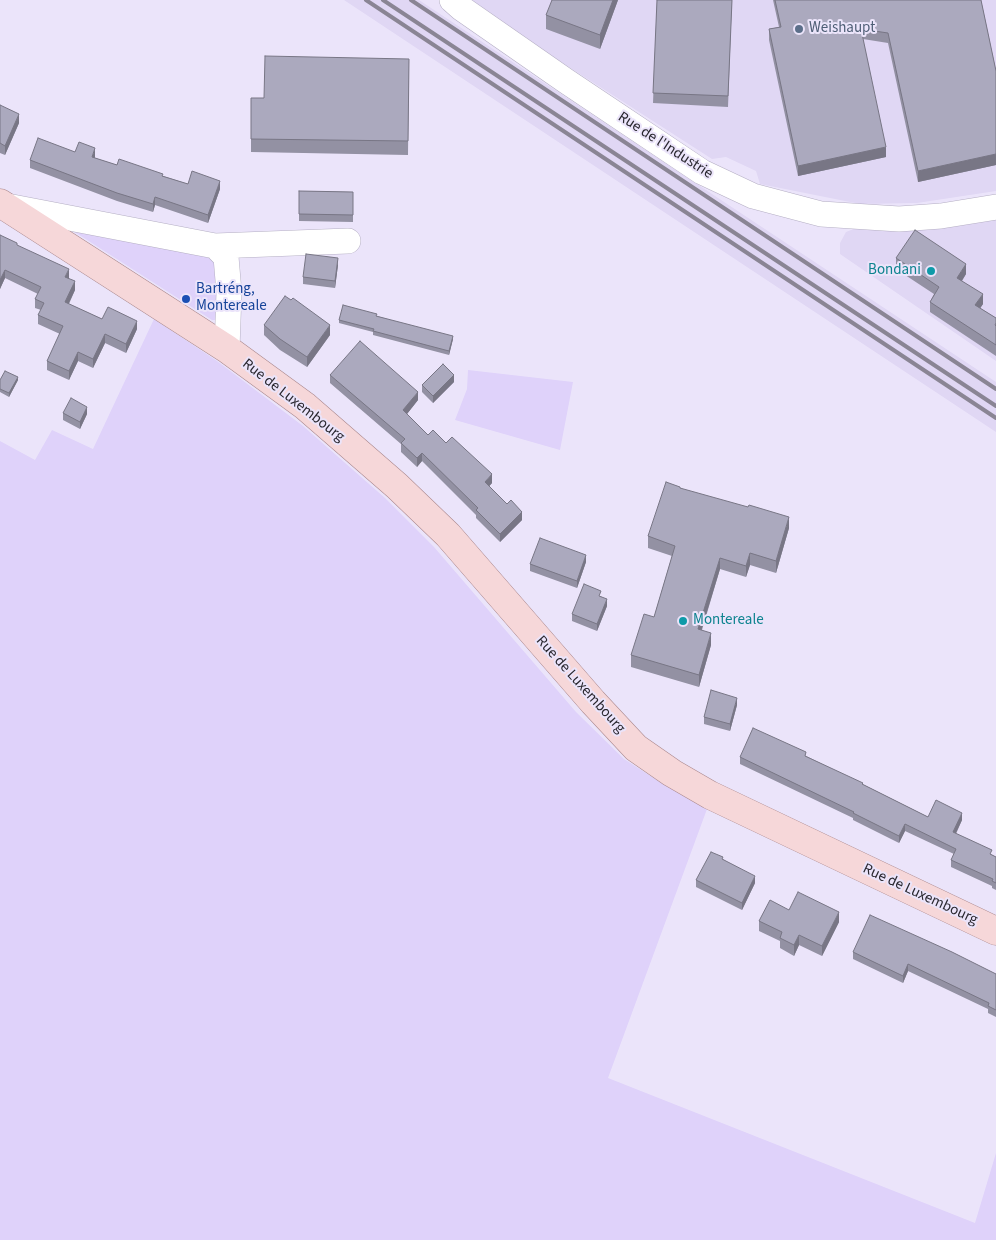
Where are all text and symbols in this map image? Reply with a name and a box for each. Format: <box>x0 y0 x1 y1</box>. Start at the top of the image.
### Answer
place label: Weishaupt <box>809 20 875 38</box>
marker: Weishaupt <box>793 23 805 35</box>
street label: Rue de l'Industrie <box>614 109 716 183</box>
place label: Bondani <box>868 262 921 280</box>
marker: Bondani <box>925 265 937 277</box>
place label: Bartréng, Montereale <box>196 281 267 316</box>
marker: Bartréng, Montereale <box>180 293 192 305</box>
street label: Rue de Luxembourg <box>238 356 348 446</box>
place label: Montereale <box>693 612 764 630</box>
marker: Montereale <box>677 615 689 627</box>
street label: Rue de Luxembourg <box>532 633 628 737</box>
street label: Rue de Luxembourg <box>860 860 980 930</box>

